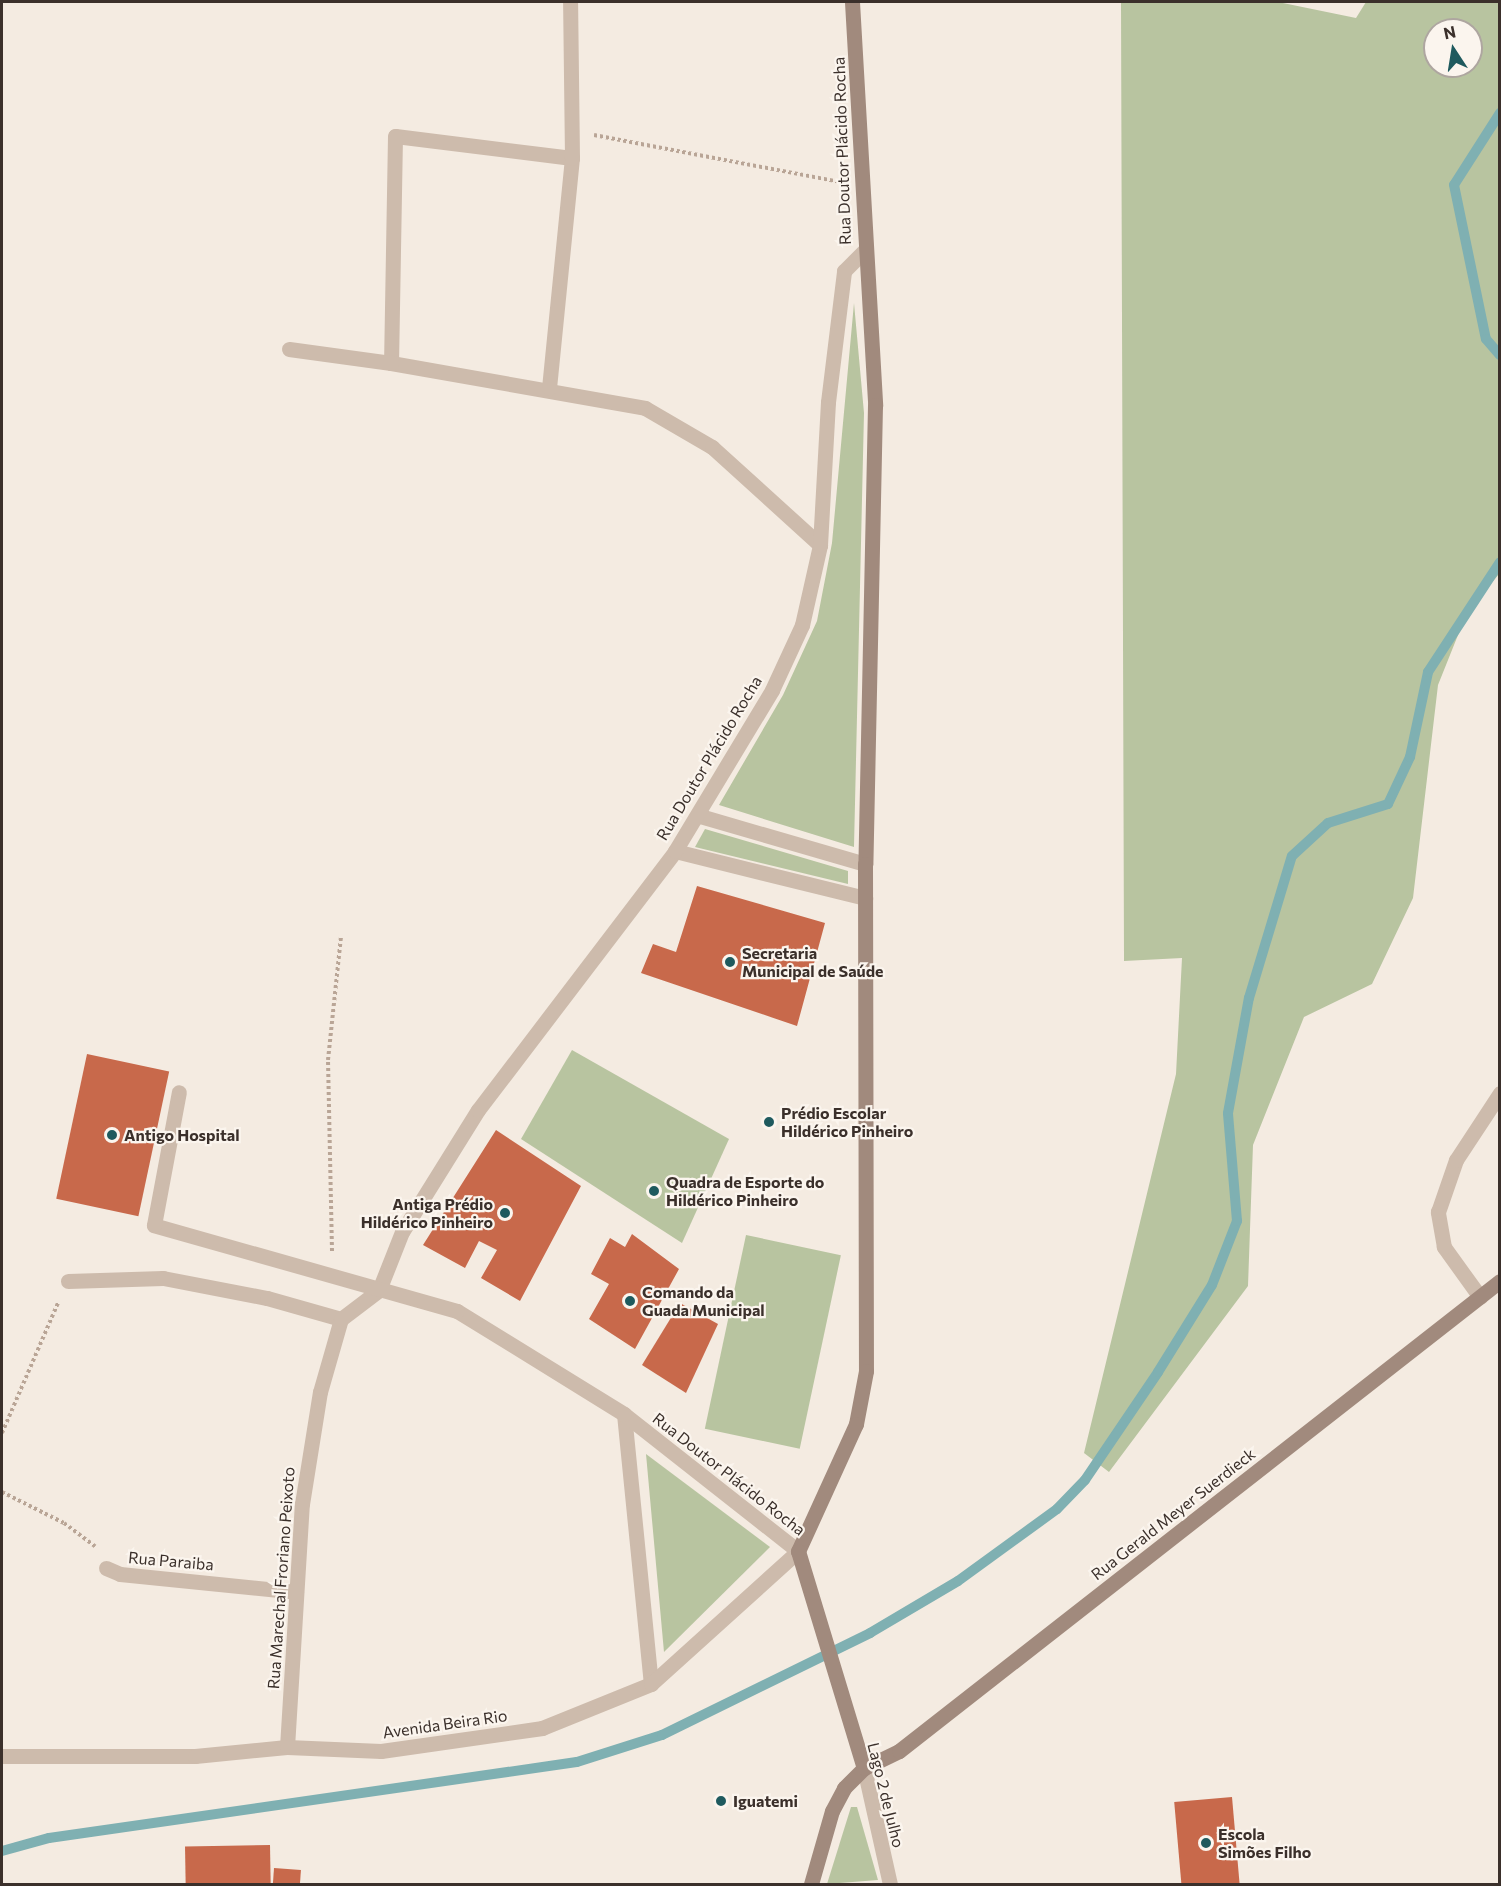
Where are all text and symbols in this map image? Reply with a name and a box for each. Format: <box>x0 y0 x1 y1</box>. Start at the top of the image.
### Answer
north arrow <box>1423 18 1483 78</box>
text: N <box>1442 21 1457 42</box>
street label: Rua Doutor Plácido Rocha <box>829 57 855 245</box>
street label: Rua Doutor Plácido Rocha <box>652 672 766 844</box>
place label: Secretaria Municipal de Saúde <box>742 943 883 981</box>
marker: Secretaria Municipal de Saúde <box>723 955 737 969</box>
place label: Prédio Escolar Hildérico Pinheiro <box>781 1103 913 1141</box>
marker: Prédio Escolar Hildérico Pinheiro <box>762 1115 776 1129</box>
place label: Antigo Hospital <box>124 1125 240 1145</box>
marker: Antigo Hospital <box>105 1128 119 1142</box>
place label: Quadra de Esporte do Hildérico Pinheiro <box>666 1172 824 1210</box>
marker: Quadra de Esporte do Hildérico Pinheiro <box>647 1184 661 1198</box>
place label: Antiga Prédio Hildérico Pinheiro <box>361 1194 493 1232</box>
marker: Antiga Prédio Hildérico Pinheiro <box>498 1206 512 1220</box>
place label: Comando da Guada Municipal <box>642 1282 765 1320</box>
marker: Comando da Guada Municipal <box>623 1294 637 1308</box>
street label: Rua Doutor Plácido Rocha <box>649 1408 809 1540</box>
street label: Rua Gerald Meyer Suerdieck <box>1087 1444 1259 1584</box>
street label: Rua Marechal Froriano Peixoto <box>264 1466 298 1690</box>
street label: Rua Paraiba <box>127 1548 215 1574</box>
street label: Avenida Beira Rio <box>381 1706 509 1742</box>
street label: Lago 2 de Julho <box>864 1740 908 1850</box>
place label: Iguatemi <box>733 1791 798 1811</box>
marker: Iguatemi <box>714 1794 728 1808</box>
place label: Escola Simões Filho <box>1218 1824 1311 1862</box>
marker: Escola Simões Filho <box>1199 1836 1213 1850</box>

